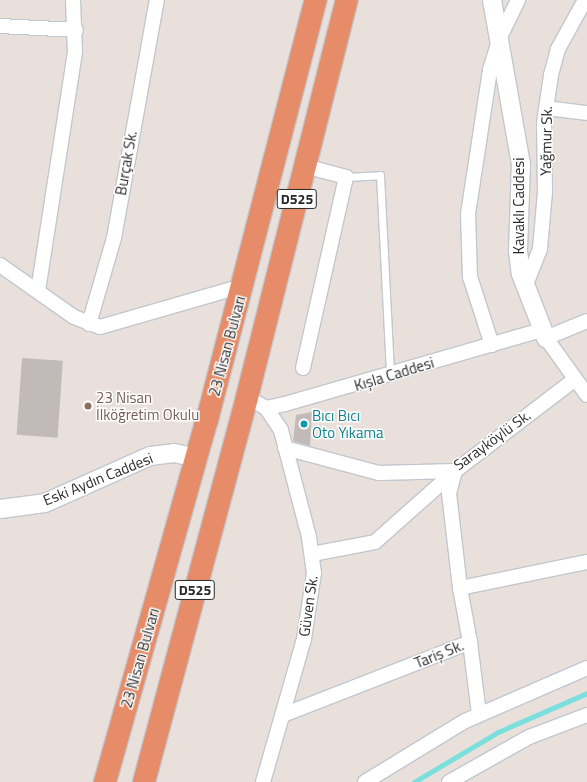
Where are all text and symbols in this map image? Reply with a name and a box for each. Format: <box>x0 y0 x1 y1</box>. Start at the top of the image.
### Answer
street label: Yağmur Sk. <box>536 106 556 176</box>
street label: Burçak Sk. <box>111 129 141 197</box>
street label: Kavaklı Caddesi <box>510 157 528 255</box>
road number: D525 <box>276 187 318 211</box>
street label: 23 Nisan Bulvarı <box>205 294 249 398</box>
street label: Kışla Caddesi <box>352 353 436 395</box>
place label: 23 Nisan İlköğretim Okulu <box>96 388 199 423</box>
marker: 23 Nisan İlköğretim Okulu <box>83 401 93 411</box>
place label: Bıcı Bıcı Oto Yıkama <box>312 406 384 441</box>
street label: Sarayköylü Sk. <box>450 406 534 474</box>
marker: Bıcı Bıcı Oto Yıkama <box>299 419 309 429</box>
street label: Eski Aydın Caddesi <box>40 449 156 509</box>
street label: Güven Sk. <box>295 574 321 638</box>
road number: D525 <box>174 578 216 602</box>
street label: 23 Nisan Bulvarı <box>117 606 163 710</box>
street label: Tariş Sk. <box>412 636 466 672</box>

